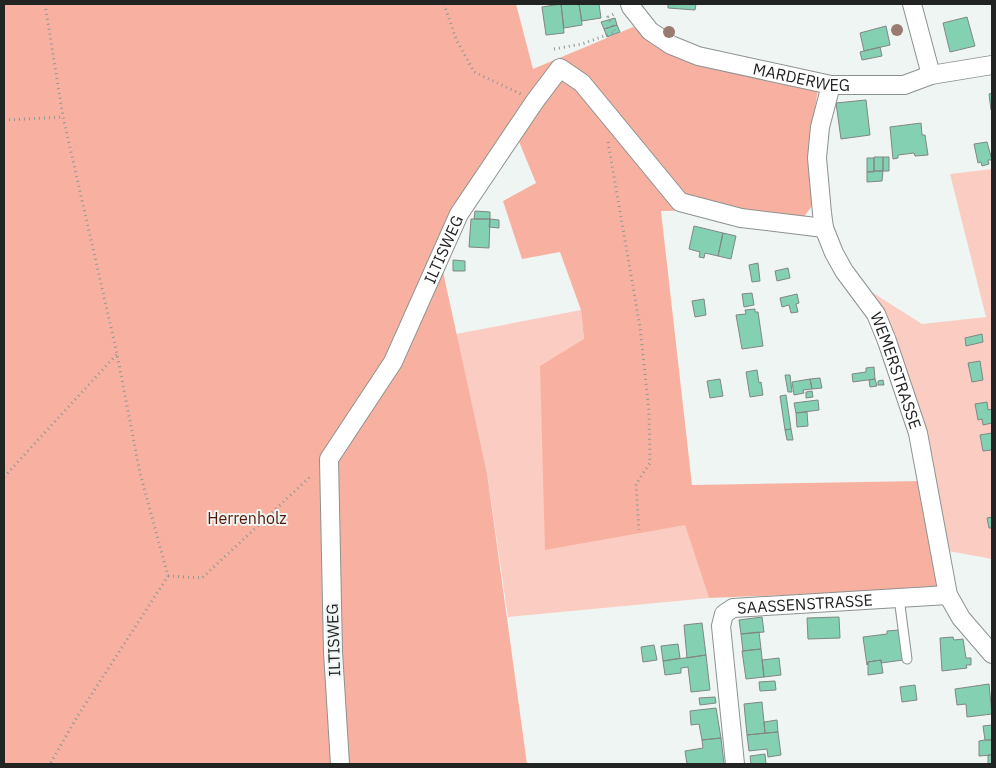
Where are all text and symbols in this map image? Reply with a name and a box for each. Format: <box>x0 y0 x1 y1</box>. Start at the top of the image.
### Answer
street label: MARDERWEG <box>751 58 850 95</box>
street label: ILTISWEG <box>419 212 467 287</box>
street label: WEMERSTRASSE <box>866 309 926 432</box>
park label: Herrenholz <box>207 508 287 528</box>
street label: SAASSENSTRASSE <box>737 590 873 618</box>
street label: ILTISWEG <box>322 603 344 677</box>

